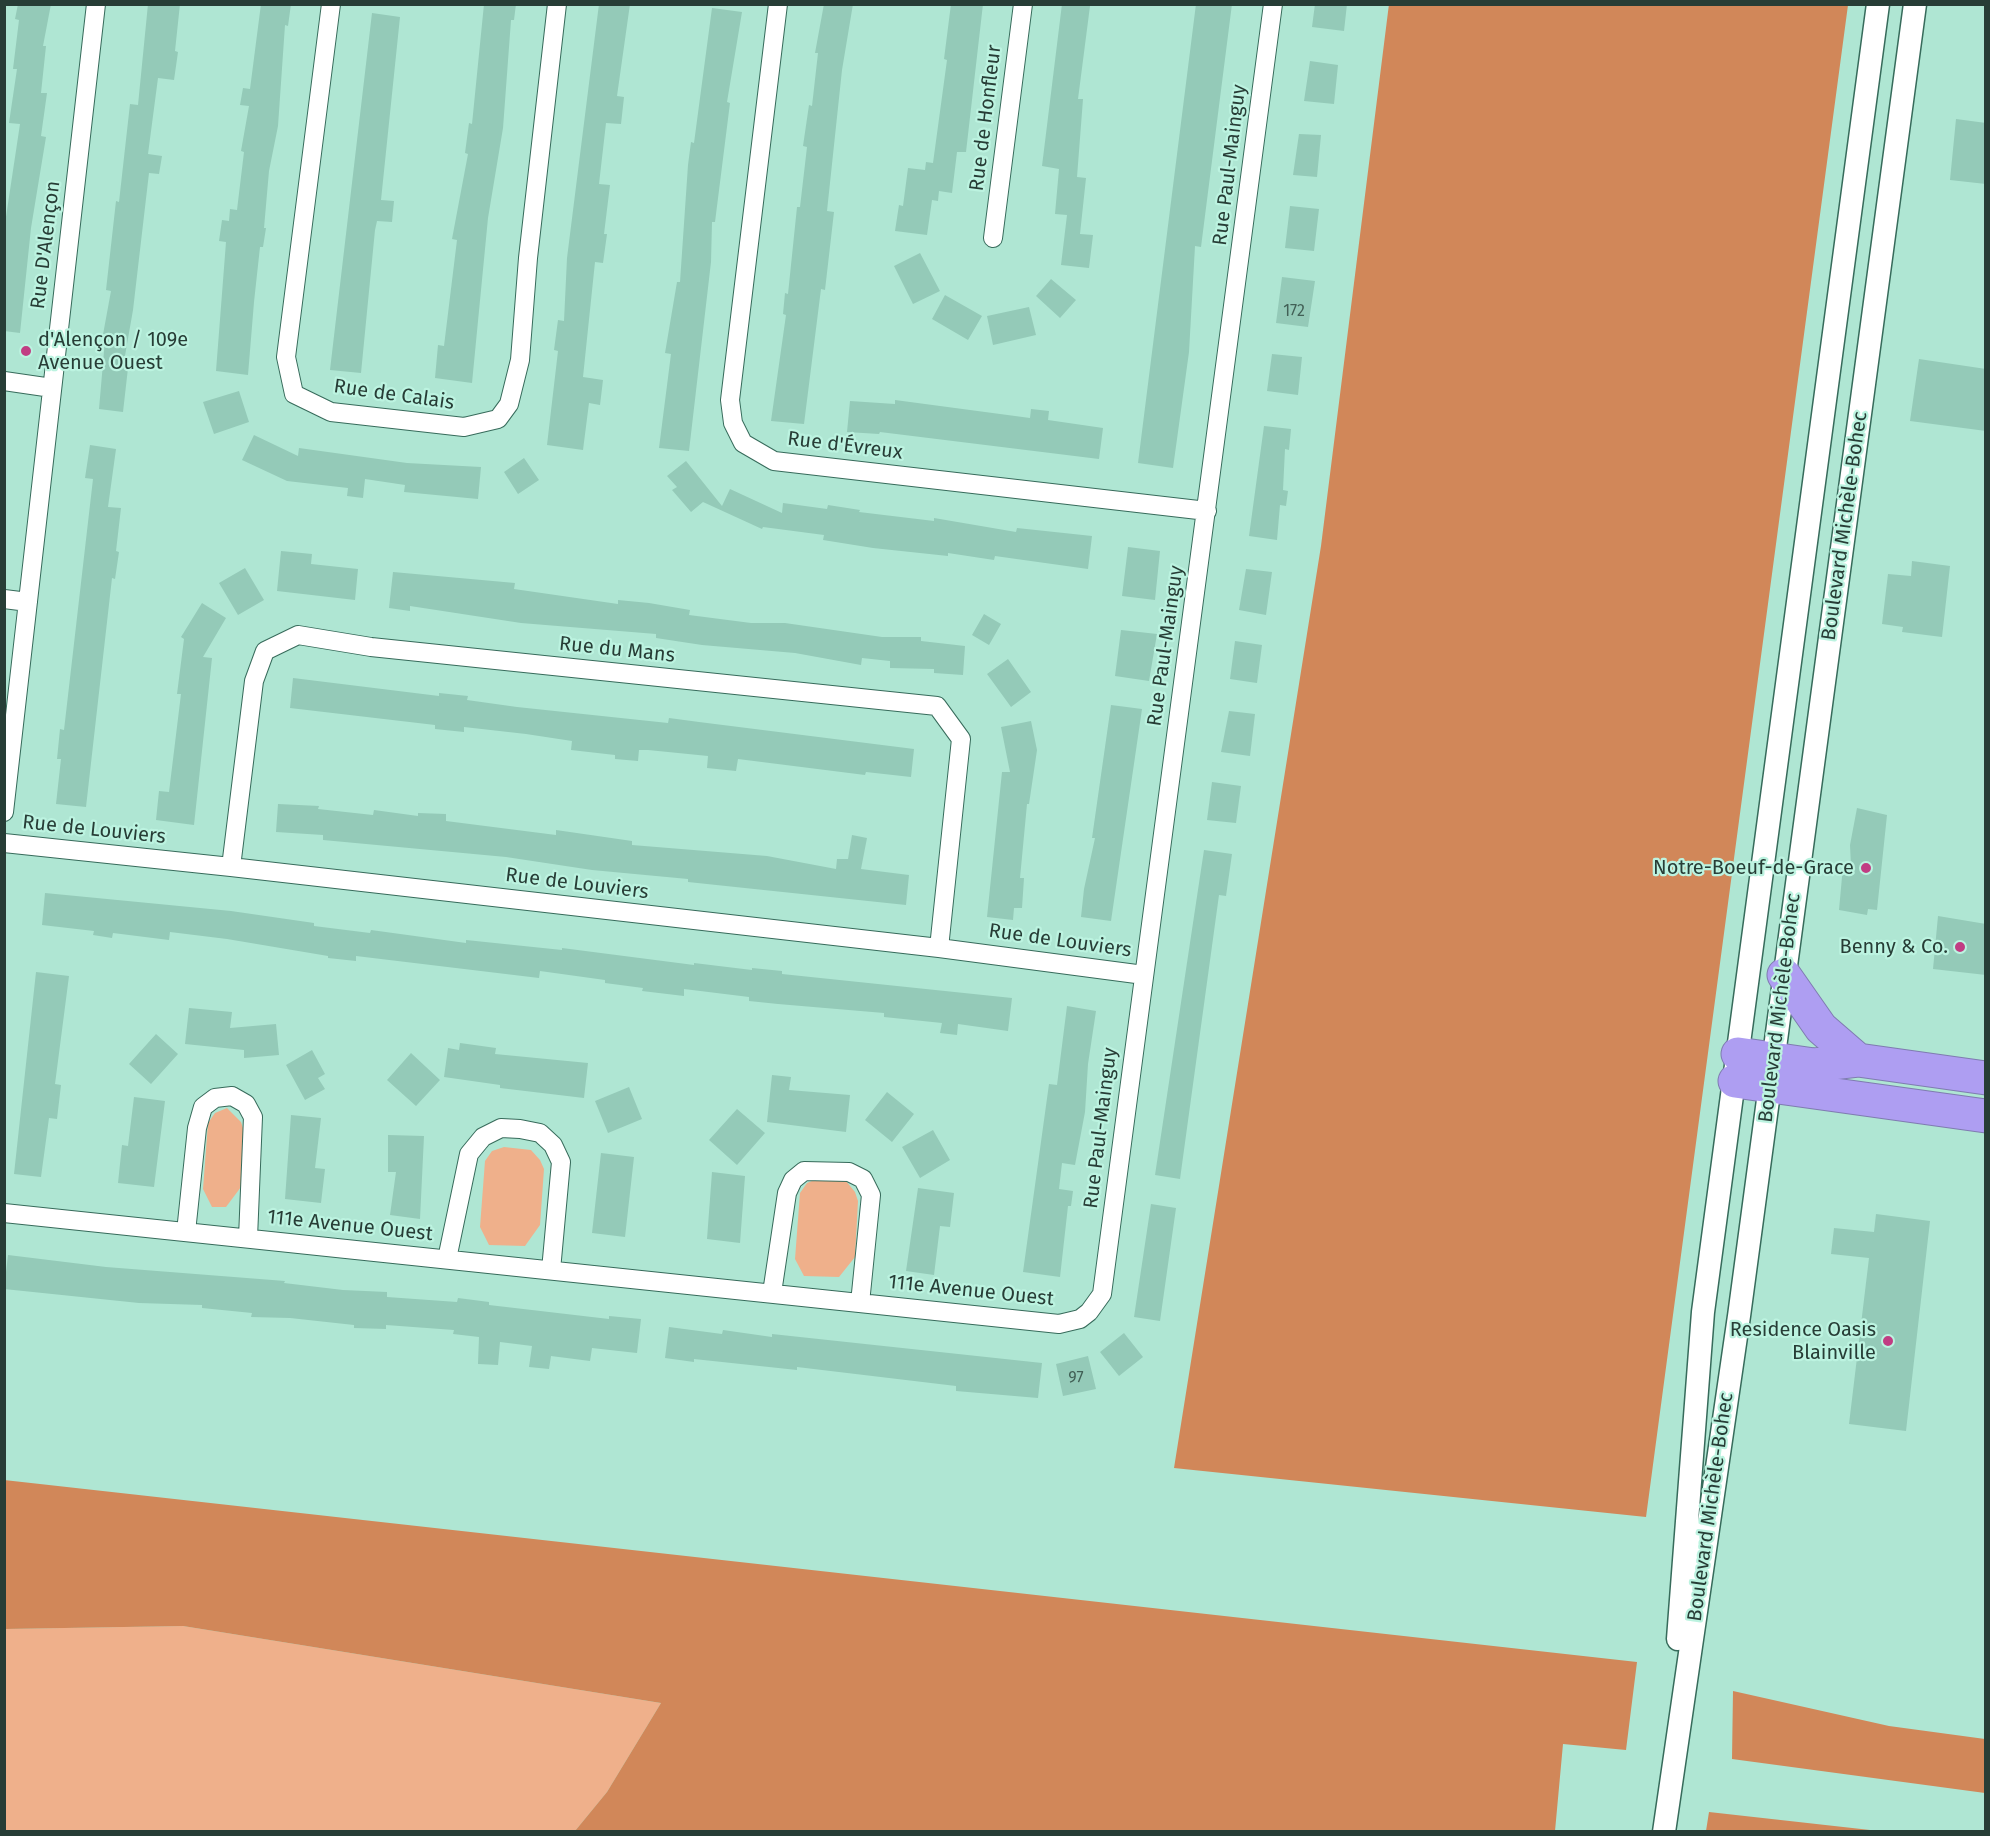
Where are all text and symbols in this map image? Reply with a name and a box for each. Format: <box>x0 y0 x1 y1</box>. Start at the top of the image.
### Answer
street label: Rue de Honfleur <box>965 44 1007 192</box>
street label: Rue Paul-Mainguy <box>1208 83 1252 247</box>
street label: Rue D'Alençon <box>26 180 66 310</box>
house number: 172 <box>1283 302 1305 322</box>
place label: d'Alençon / 109e Avenue Ouest <box>38 328 188 375</box>
marker: d'Alençon / 109e Avenue Ouest <box>19 344 33 358</box>
street label: Rue de Calais <box>332 375 456 415</box>
street label: Boulevard Michèle-Bohec <box>1817 410 1873 642</box>
street label: Rue d'Évreux <box>786 427 904 465</box>
street label: Rue Paul-Mainguy <box>1143 564 1189 728</box>
street label: Rue du Mans <box>558 632 676 668</box>
street label: Rue de Louviers <box>21 811 167 849</box>
place label: Notre-Boeuf-de-Grace <box>1653 856 1854 880</box>
marker: Notre-Boeuf-de-Grace <box>1859 861 1873 875</box>
street label: Rue de Louviers <box>504 863 650 905</box>
street label: Boulevard Michèle-Bohec <box>1754 892 1806 1124</box>
street label: Rue de Louviers <box>987 919 1133 963</box>
place label: Benny & Co. <box>1840 935 1948 959</box>
marker: Benny & Co. <box>1953 940 1967 954</box>
street label: Rue Paul-Mainguy <box>1079 1046 1123 1210</box>
street label: 111e Avenue Ouest <box>266 1205 434 1247</box>
street label: 111e Avenue Ouest <box>887 1270 1055 1312</box>
place label: Residence Oasis Blainville <box>1730 1318 1876 1365</box>
marker: Residence Oasis Blainville <box>1881 1334 1895 1348</box>
house number: 97 <box>1068 1369 1084 1389</box>
street label: Boulevard Michèle-Bohec <box>1683 1391 1739 1623</box>

